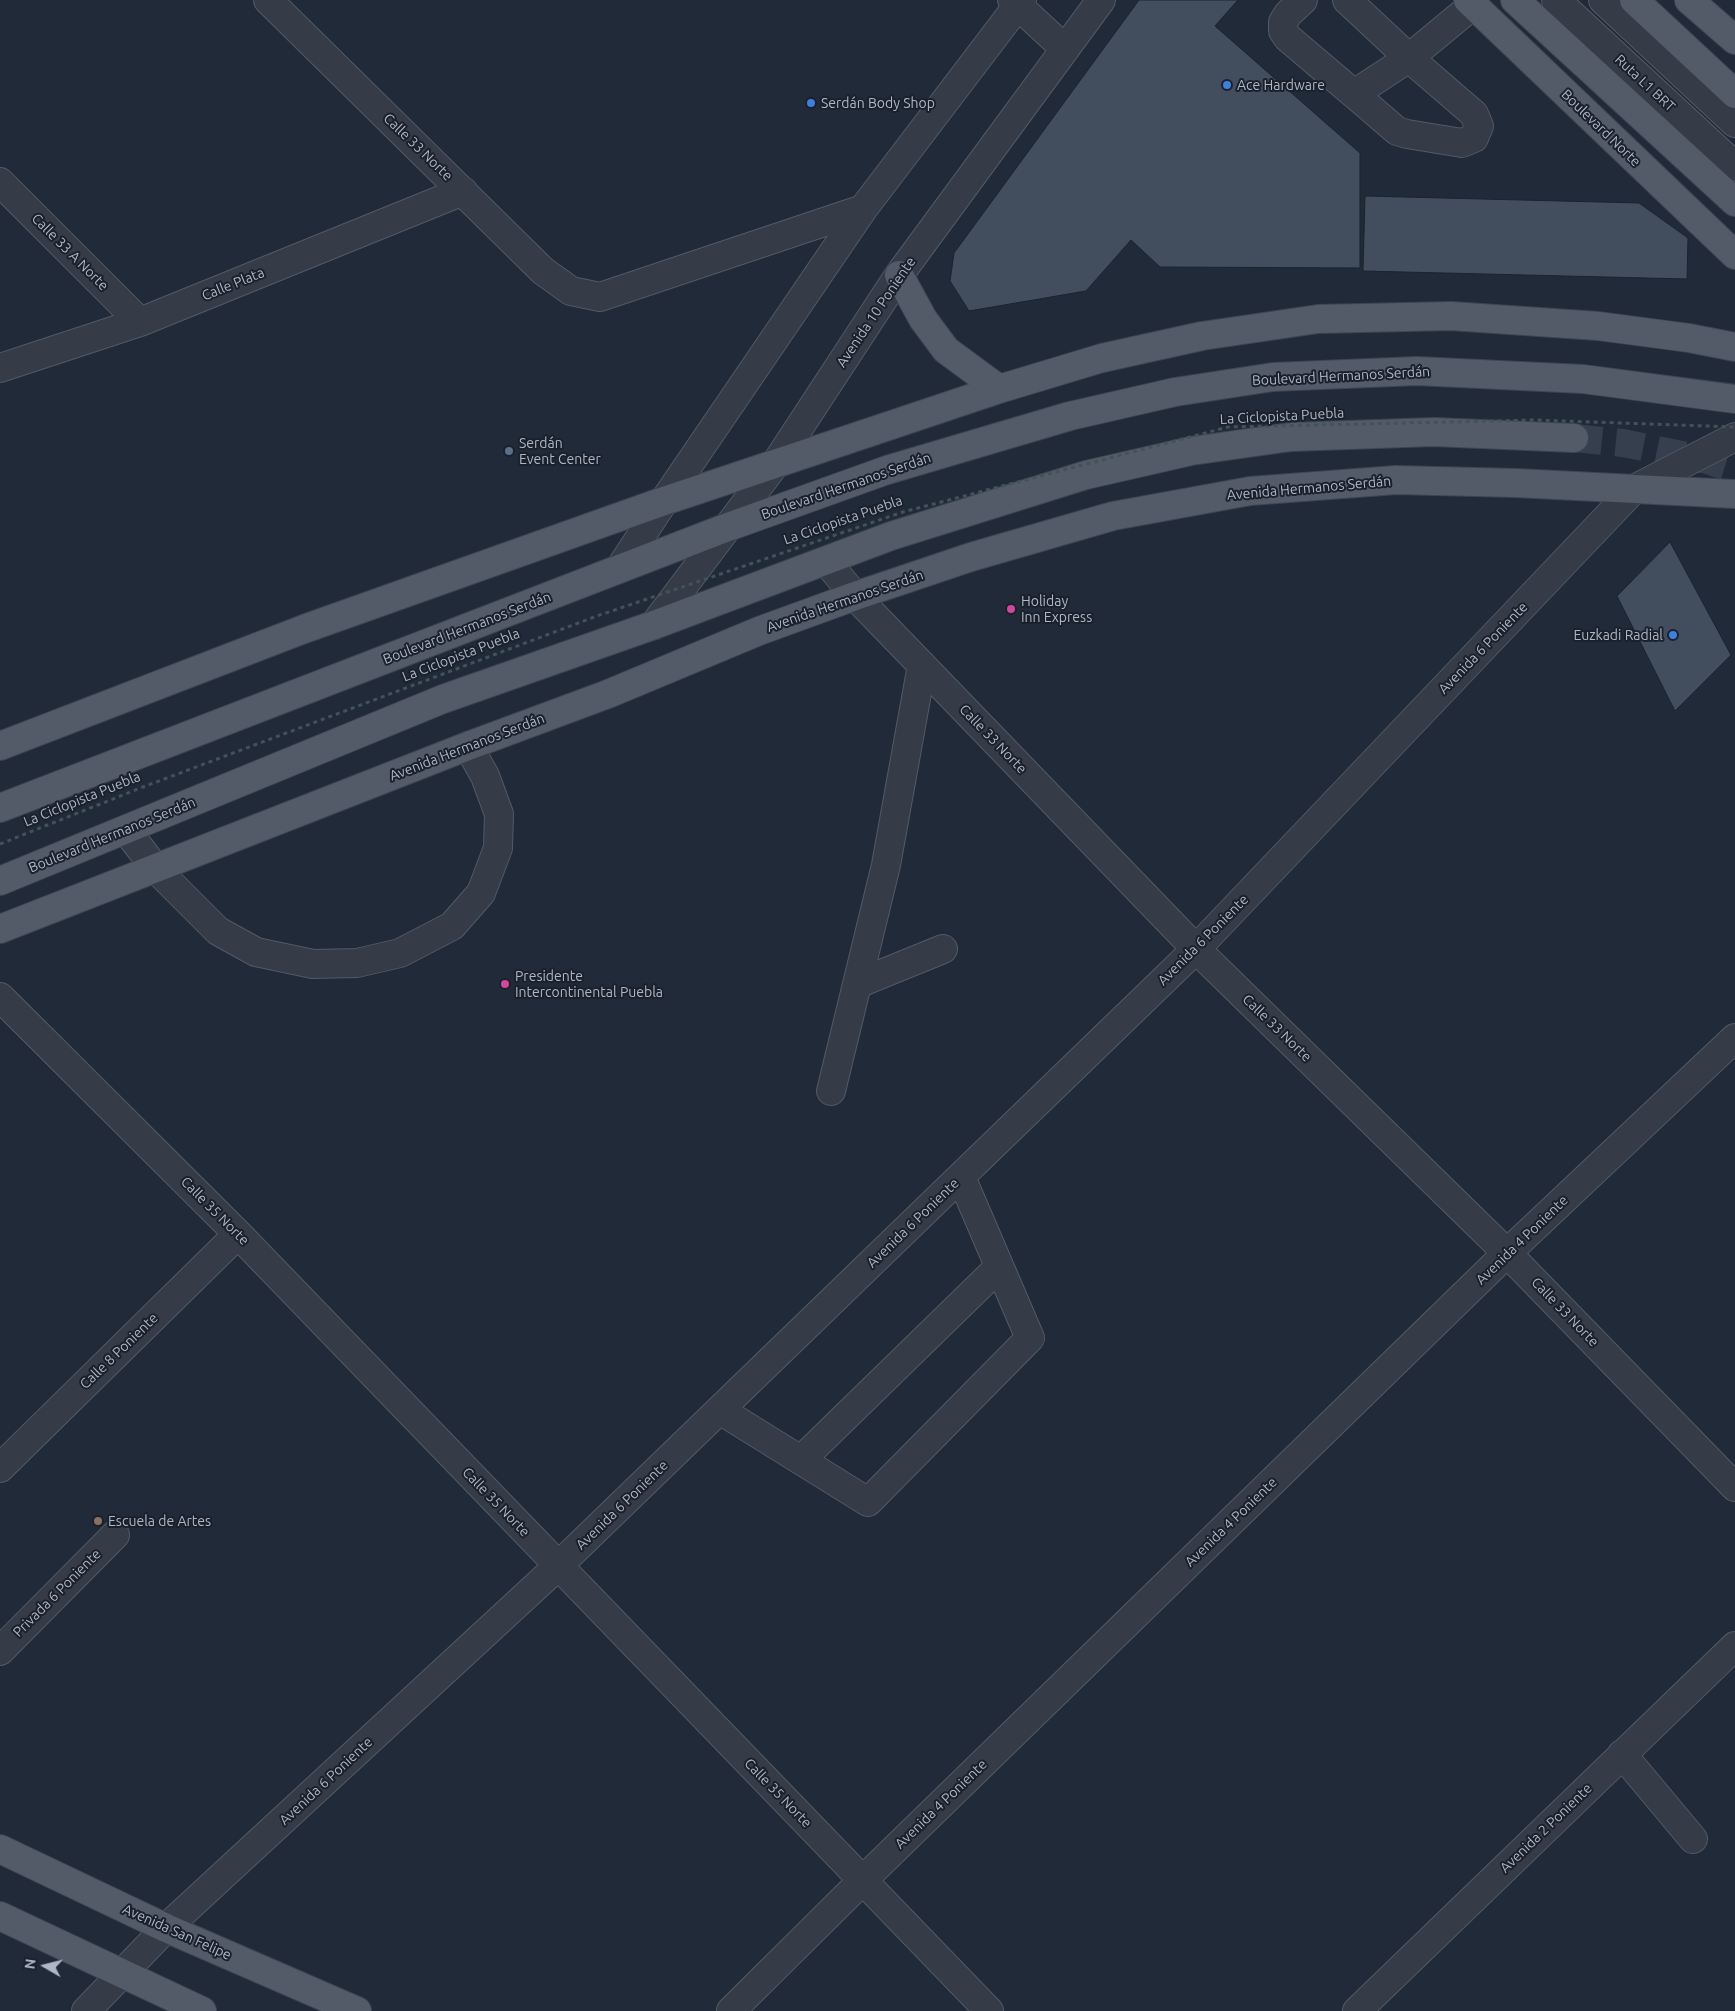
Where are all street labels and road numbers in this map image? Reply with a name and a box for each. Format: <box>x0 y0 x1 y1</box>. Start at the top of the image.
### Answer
street label: Ruta L1 BRT <box>1611 51 1679 115</box>
street label: Boulevard Norte <box>1558 86 1644 170</box>
street label: Calle 33 Norte <box>380 110 456 184</box>
street label: Calle 33 A Norte <box>28 210 112 294</box>
street label: Avenida 10 Poniente <box>833 254 919 370</box>
street label: Calle Plata <box>199 264 267 304</box>
street label: Boulevard Hermanos Serdán <box>1251 363 1431 389</box>
street label: La Ciclopista Puebla <box>1219 404 1345 428</box>
street label: Boulevard Hermanos Serdán <box>759 449 933 523</box>
street label: Avenida Hermanos Serdán <box>1226 472 1392 504</box>
street label: La Ciclopista Puebla <box>781 492 905 548</box>
street label: Avenida Hermanos Serdán <box>764 566 926 636</box>
street label: Boulevard Hermanos Serdán <box>381 588 553 668</box>
street label: Avenida 6 Poniente <box>1435 599 1531 697</box>
street label: La Ciclopista Puebla <box>400 625 522 685</box>
street label: Calle 33 Norte <box>956 701 1030 777</box>
street label: Avenida Hermanos Serdán <box>387 710 547 784</box>
street label: La Ciclopista Puebla <box>21 768 143 830</box>
street label: Boulevard Hermanos Serdán <box>26 794 198 876</box>
street label: Avenida 6 Poniente <box>1154 891 1252 989</box>
street label: Calle 33 Norte <box>1239 991 1315 1065</box>
street label: Calle 35 Norte <box>177 1173 253 1249</box>
street label: Avenida 6 Poniente <box>864 1175 962 1271</box>
street label: Avenida 4 Poniente <box>1473 1192 1571 1288</box>
street label: Calle 33 Norte <box>1528 1274 1602 1350</box>
street label: Calle 8 Poniente <box>77 1310 161 1392</box>
street label: Avenida 6 Poniente <box>573 1457 671 1553</box>
street label: Calle 35 Norte <box>459 1464 533 1540</box>
street label: Avenida 4 Poniente <box>1182 1474 1280 1570</box>
street label: Privada 6 Poniente <box>10 1546 104 1640</box>
street label: Avenida 6 Poniente <box>276 1734 376 1828</box>
street label: Calle 35 Norte <box>741 1755 815 1831</box>
street label: Avenida 4 Poniente <box>892 1756 990 1852</box>
street label: Avenida 2 Poniente <box>1497 1780 1595 1876</box>
street label: Avenida San Felipe <box>120 1900 234 1964</box>

